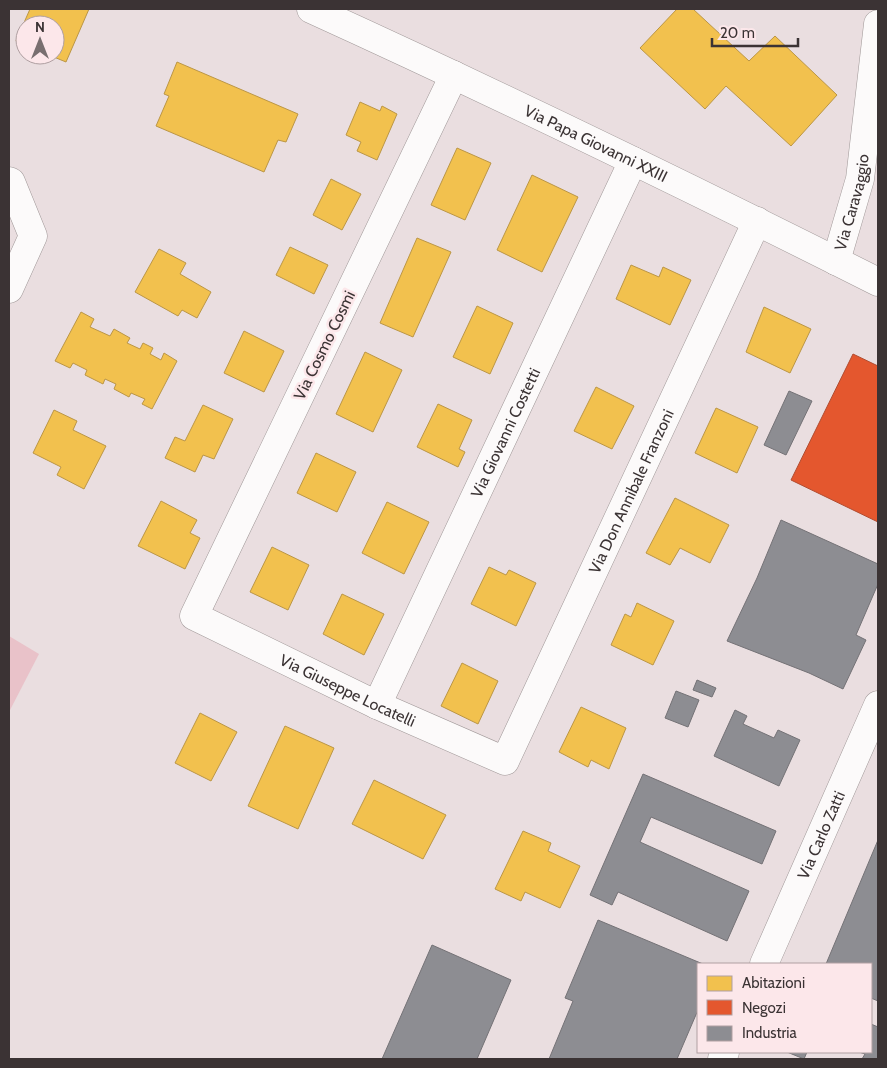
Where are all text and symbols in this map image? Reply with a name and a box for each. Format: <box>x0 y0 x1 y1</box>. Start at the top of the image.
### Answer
north arrow <box>15 15 65 65</box>
scale bar <box>712 15 798 47</box>
text: N <box>35 18 45 36</box>
text: 20 m <box>720 24 755 42</box>
street label: Via Papa Giovanni XXIII <box>521 101 670 186</box>
street label: Via Caravaggio <box>831 153 873 253</box>
street label: Via Cosmo Cosmi <box>290 288 359 403</box>
street label: Via Giovanni Costetti <box>467 365 544 501</box>
street label: Via Don Annibale Franzoni <box>585 406 678 577</box>
street label: Via Giuseppe Locatelli <box>277 650 418 731</box>
street label: Via Carlo Zatti <box>794 788 849 882</box>
legend <box>697 963 872 1053</box>
text: Abitazioni <box>742 974 805 992</box>
text: Negozi <box>742 999 786 1017</box>
text: Industria <box>742 1024 797 1042</box>

